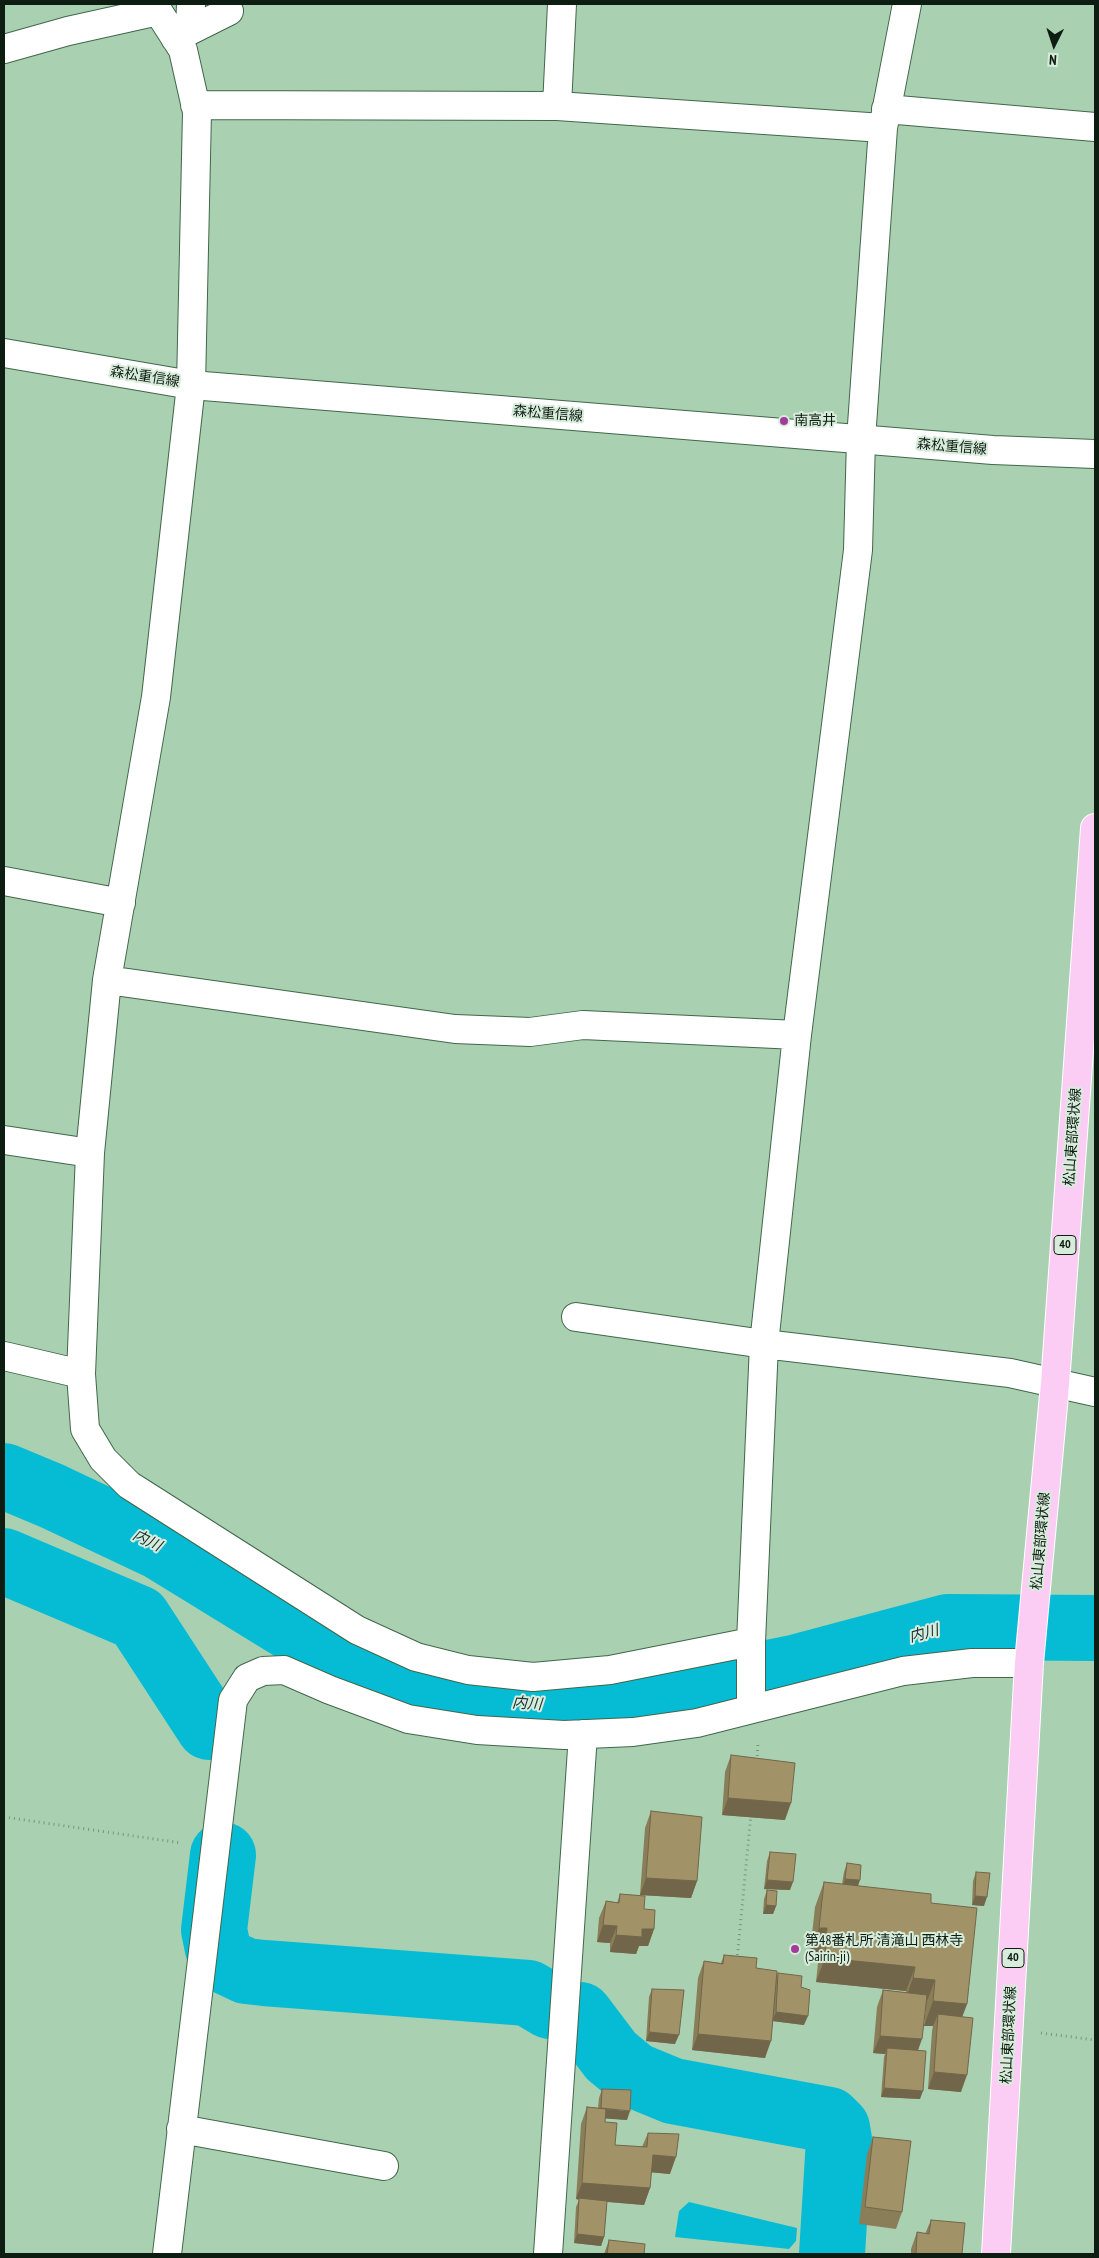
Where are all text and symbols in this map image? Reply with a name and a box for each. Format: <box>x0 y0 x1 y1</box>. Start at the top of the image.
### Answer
north arrow <box>1029 20 1079 70</box>
text: N <box>1049 51 1057 69</box>
street label: 森松重信線 <box>109 363 181 391</box>
street label: 森松重信線 <box>512 403 584 425</box>
place label: 南高井 <box>794 413 836 429</box>
marker: 南高井 <box>778 415 790 427</box>
street label: 森松重信線 <box>916 436 988 458</box>
street label: 松山東部環状線 <box>1061 1088 1085 1186</box>
road number: 40 <box>1054 1236 1076 1254</box>
street label: 松山東部環状線 <box>1028 1491 1054 1591</box>
water label: 内川 <box>130 1526 164 1556</box>
water label: 内川 <box>907 1621 941 1647</box>
water label: 内川 <box>511 1694 543 1714</box>
place label: 第48番札所 清滝山 西林寺 (Sairin-ji) <box>805 1933 964 1965</box>
marker: 第48番札所 清滝山 西林寺 (Sairin-ji) <box>789 1943 801 1955</box>
road number: 40 <box>1002 1949 1024 1968</box>
street label: 松山東部環状線 <box>998 1986 1020 2084</box>

